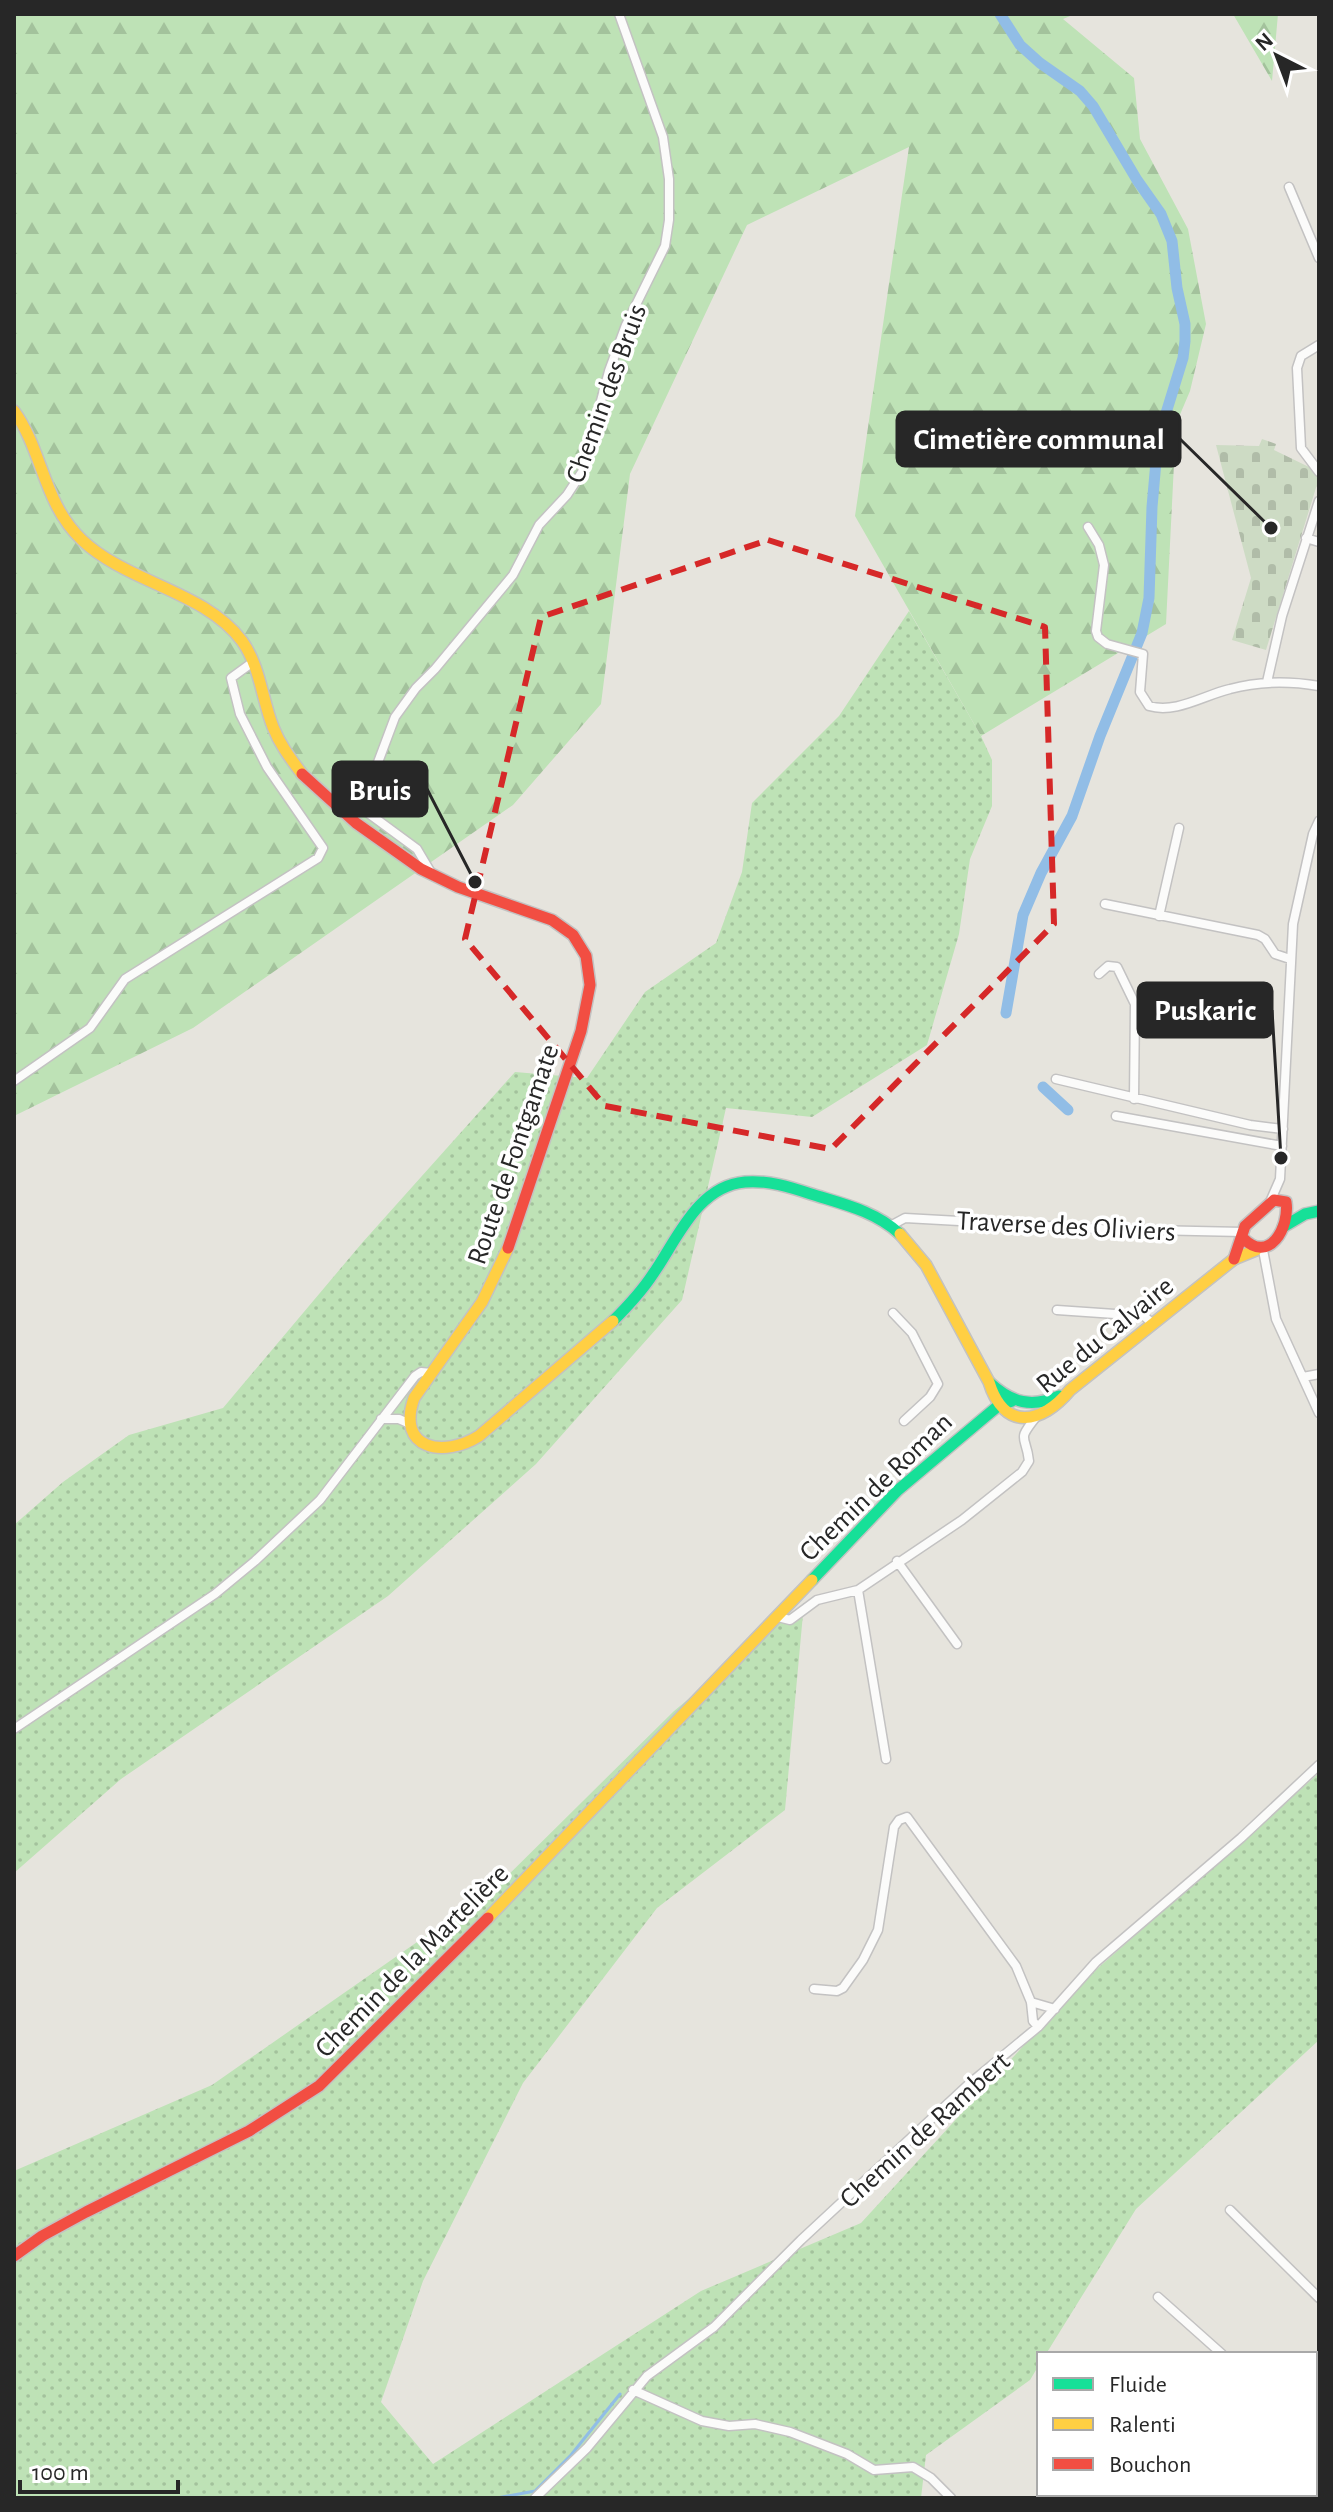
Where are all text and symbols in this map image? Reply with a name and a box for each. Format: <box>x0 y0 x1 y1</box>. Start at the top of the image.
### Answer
north arrow <box>1237 16 1317 96</box>
text: N <box>1251 29 1277 55</box>
street label: Chemin des Bruis <box>562 301 652 487</box>
callout: Cimetière communal <box>897 412 1180 466</box>
text: Cimetière communal <box>913 425 1165 455</box>
callout: Bruis <box>333 762 427 816</box>
text: Bruis <box>349 776 411 806</box>
callout: Puskaric <box>1138 983 1272 1037</box>
text: Puskaric <box>1154 996 1256 1026</box>
street label: Route de Fontgamate <box>463 1041 565 1268</box>
street label: Traverse des Oliviers <box>956 1207 1176 1247</box>
street label: Rue du Calvaire <box>1031 1272 1179 1399</box>
street label: Chemin de Roman <box>795 1408 958 1567</box>
street label: Chemin de la Martelière <box>310 1859 514 2063</box>
street label: Chemin de Rambert <box>835 2047 1016 2214</box>
legend <box>1037 2352 1317 2496</box>
text: Fluide <box>1109 2373 1167 2397</box>
text: Ralenti <box>1109 2413 1176 2437</box>
scale bar <box>20 2444 178 2494</box>
text: Bouchon <box>1109 2453 1191 2477</box>
text: 100 m <box>32 2461 89 2485</box>

